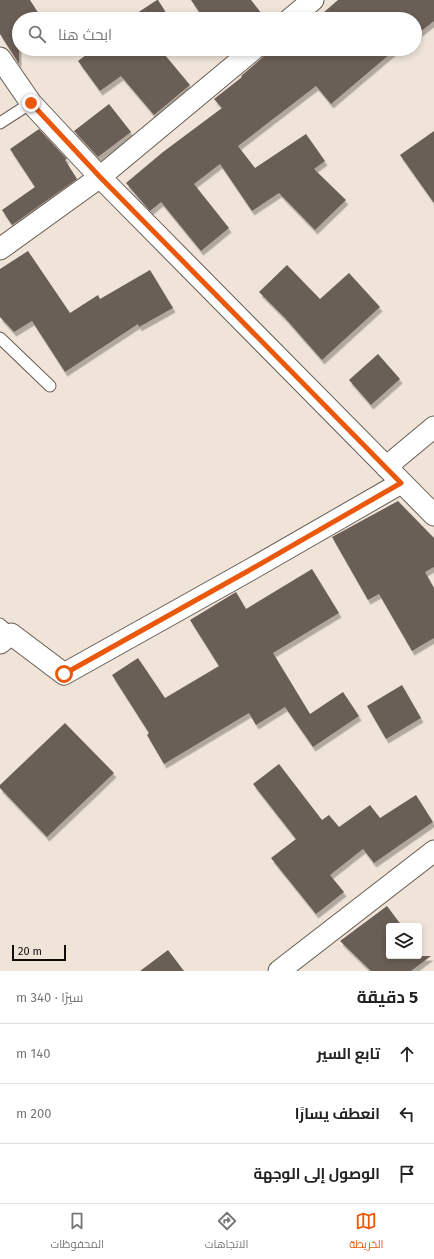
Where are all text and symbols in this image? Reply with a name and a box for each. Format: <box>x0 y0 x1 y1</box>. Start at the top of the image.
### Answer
search box <box>12 12 422 56</box>
icon: search <box>26 23 48 45</box>
text: ابحث هنا <box>58 26 112 44</box>
route end <box>22 94 40 112</box>
route start <box>55 665 73 683</box>
map controls <box>386 923 422 959</box>
button: layers <box>386 923 422 959</box>
scale bar <box>12 943 66 962</box>
text: 20 m <box>18 945 42 958</box>
text: 5 دقيقة <box>357 987 418 1008</box>
text: سيرًا · 340 m <box>16 990 83 1005</box>
icon: ahead <box>396 1043 418 1065</box>
text: تابع السير <box>317 1045 380 1063</box>
text: 140 m <box>16 1046 50 1061</box>
icon: left <box>396 1103 418 1125</box>
text: انعطف يسارًا <box>295 1105 380 1123</box>
text: 200 m <box>16 1106 52 1121</box>
icon: arrive <box>396 1163 418 1185</box>
text: الوصول إلى الوجهة <box>253 1165 380 1183</box>
tab: المحفوظات <box>50 1210 104 1254</box>
tab: الاتجاهات <box>205 1210 248 1254</box>
tab: الخريطة <box>349 1210 384 1254</box>

